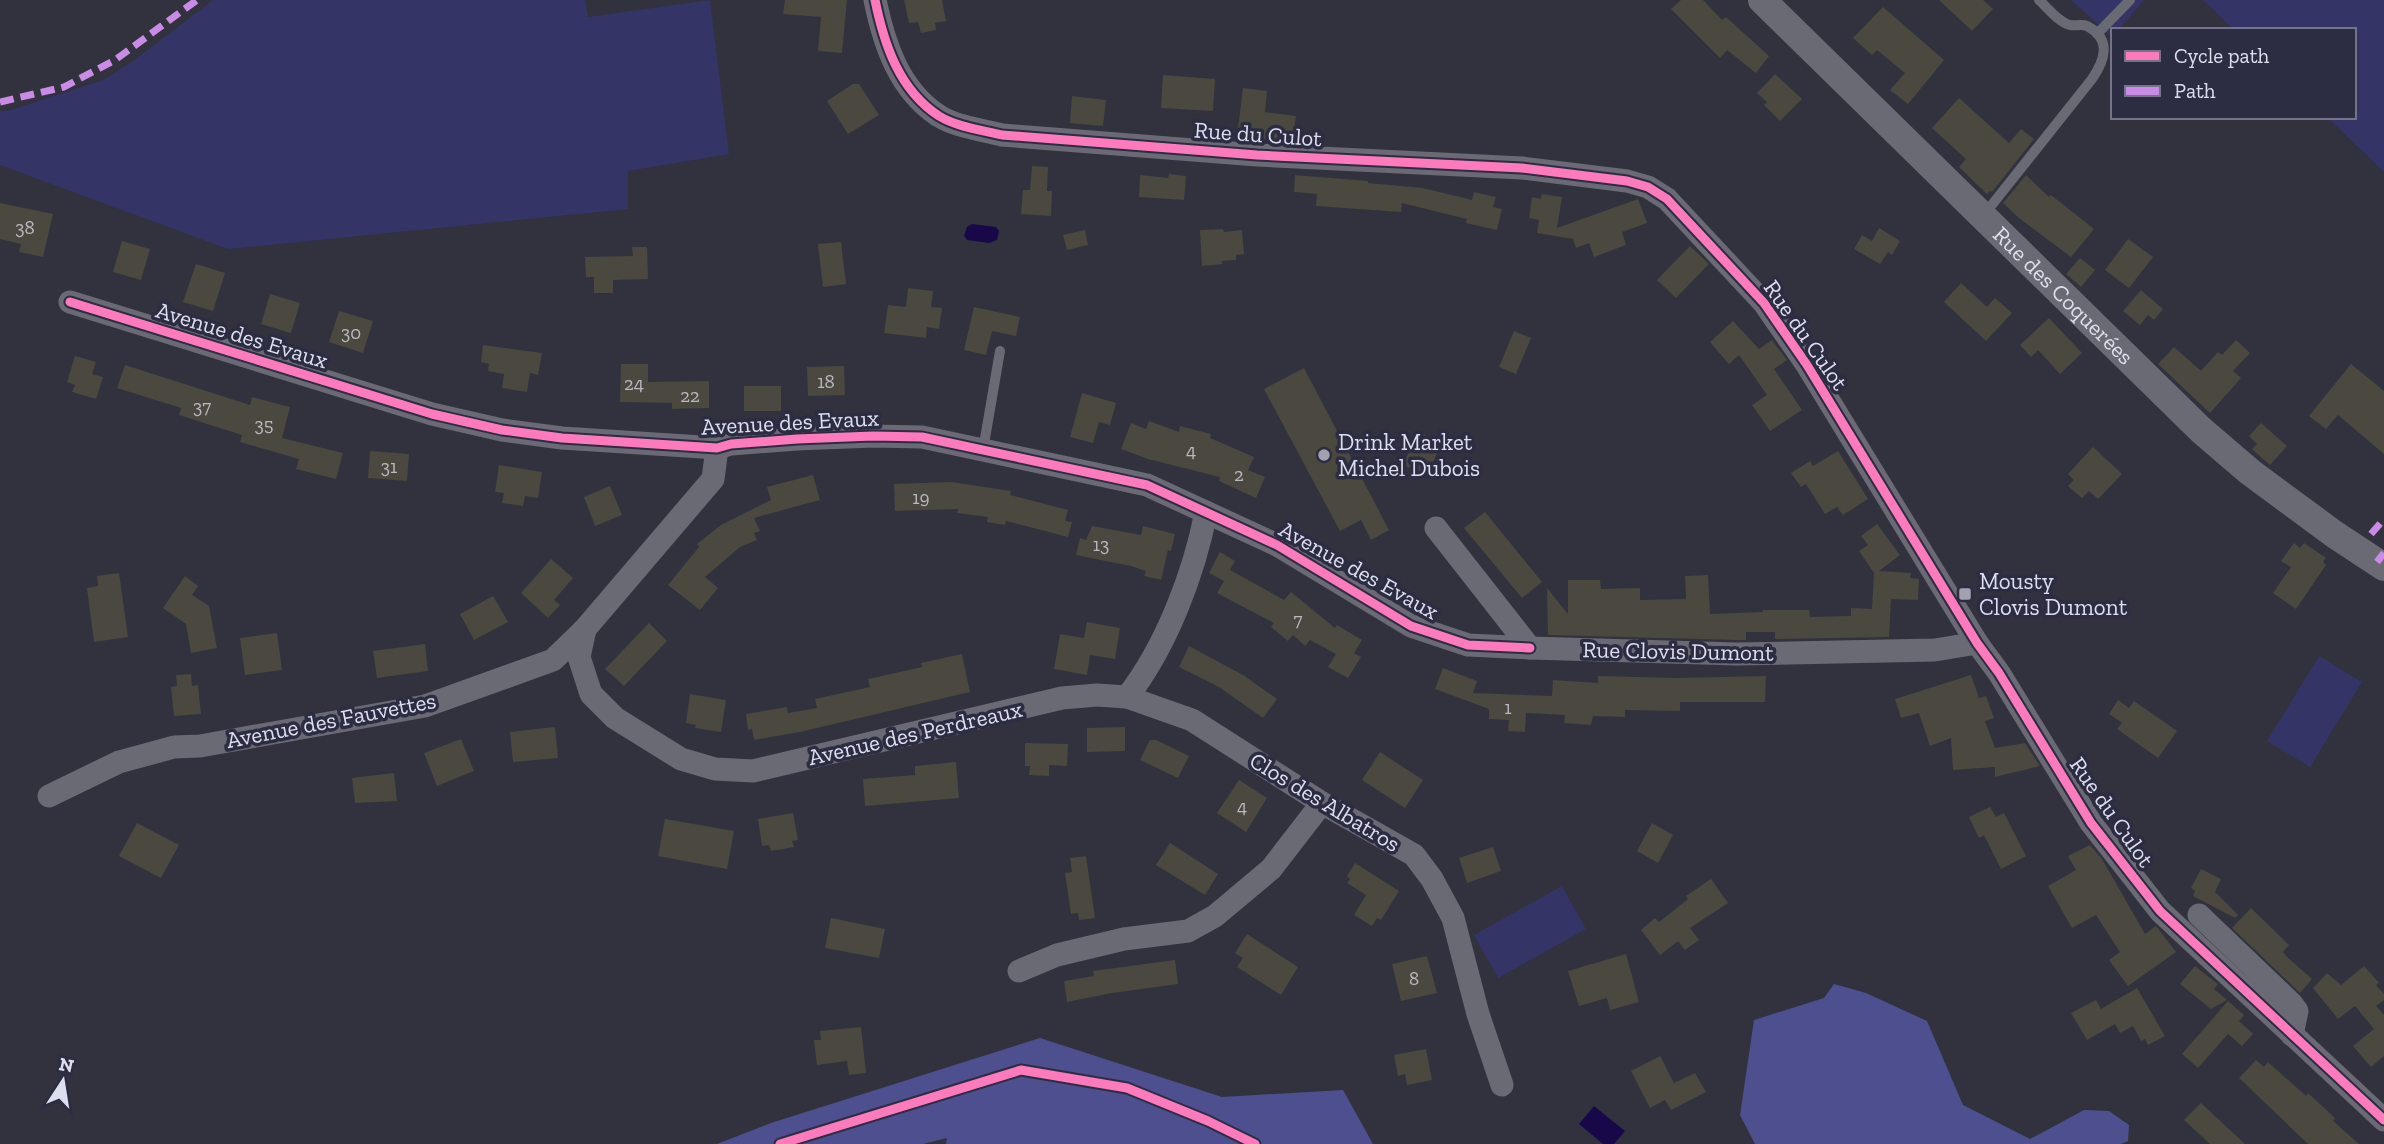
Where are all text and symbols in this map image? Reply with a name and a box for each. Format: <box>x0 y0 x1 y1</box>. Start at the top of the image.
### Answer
legend <box>2111 28 2356 119</box>
text: Cycle path <box>2174 43 2269 68</box>
text: Path <box>2174 78 2216 103</box>
street label: Rue du Culot <box>1193 116 1323 152</box>
house number: 38 <box>15 216 35 239</box>
street label: Rue des Coquerées <box>1987 220 2140 370</box>
street label: Rue du Culot <box>1758 275 1854 396</box>
street label: Avenue des Evaux <box>153 296 331 374</box>
house number: 30 <box>341 321 361 344</box>
house number: 18 <box>817 370 835 393</box>
house number: 24 <box>624 372 644 395</box>
house number: 22 <box>680 384 700 407</box>
house number: 37 <box>193 395 211 418</box>
street label: Avenue des Evaux <box>700 403 880 441</box>
house number: 35 <box>254 413 274 436</box>
place label: Drink Market Michel Dubois <box>1338 428 1480 482</box>
house number: 4 <box>1186 439 1196 462</box>
marker: Drink Market Michel Dubois <box>1316 447 1332 463</box>
house number: 31 <box>381 455 397 478</box>
house number: 2 <box>1234 463 1244 486</box>
house number: 19 <box>912 486 930 509</box>
street label: Avenue des Evaux <box>1274 515 1444 625</box>
house number: 13 <box>1093 533 1109 556</box>
place label: Mousty Clovis Dumont <box>1979 567 2128 621</box>
marker: Mousty Clovis Dumont <box>1957 586 1973 602</box>
house number: 7 <box>1294 608 1303 631</box>
street label: Rue Clovis Dumont <box>1582 635 1774 667</box>
street label: Avenue des Fauvettes <box>224 686 438 754</box>
street label: Avenue des Perdreaux <box>805 695 1025 771</box>
house number: 1 <box>1504 696 1512 719</box>
street label: Clos des Albatros <box>1245 746 1405 858</box>
street label: Rue du Culot <box>2064 752 2160 873</box>
house number: 4 <box>1237 795 1247 818</box>
house number: 8 <box>1409 967 1419 990</box>
north arrow <box>28 1046 98 1116</box>
text: N <box>57 1052 76 1078</box>

